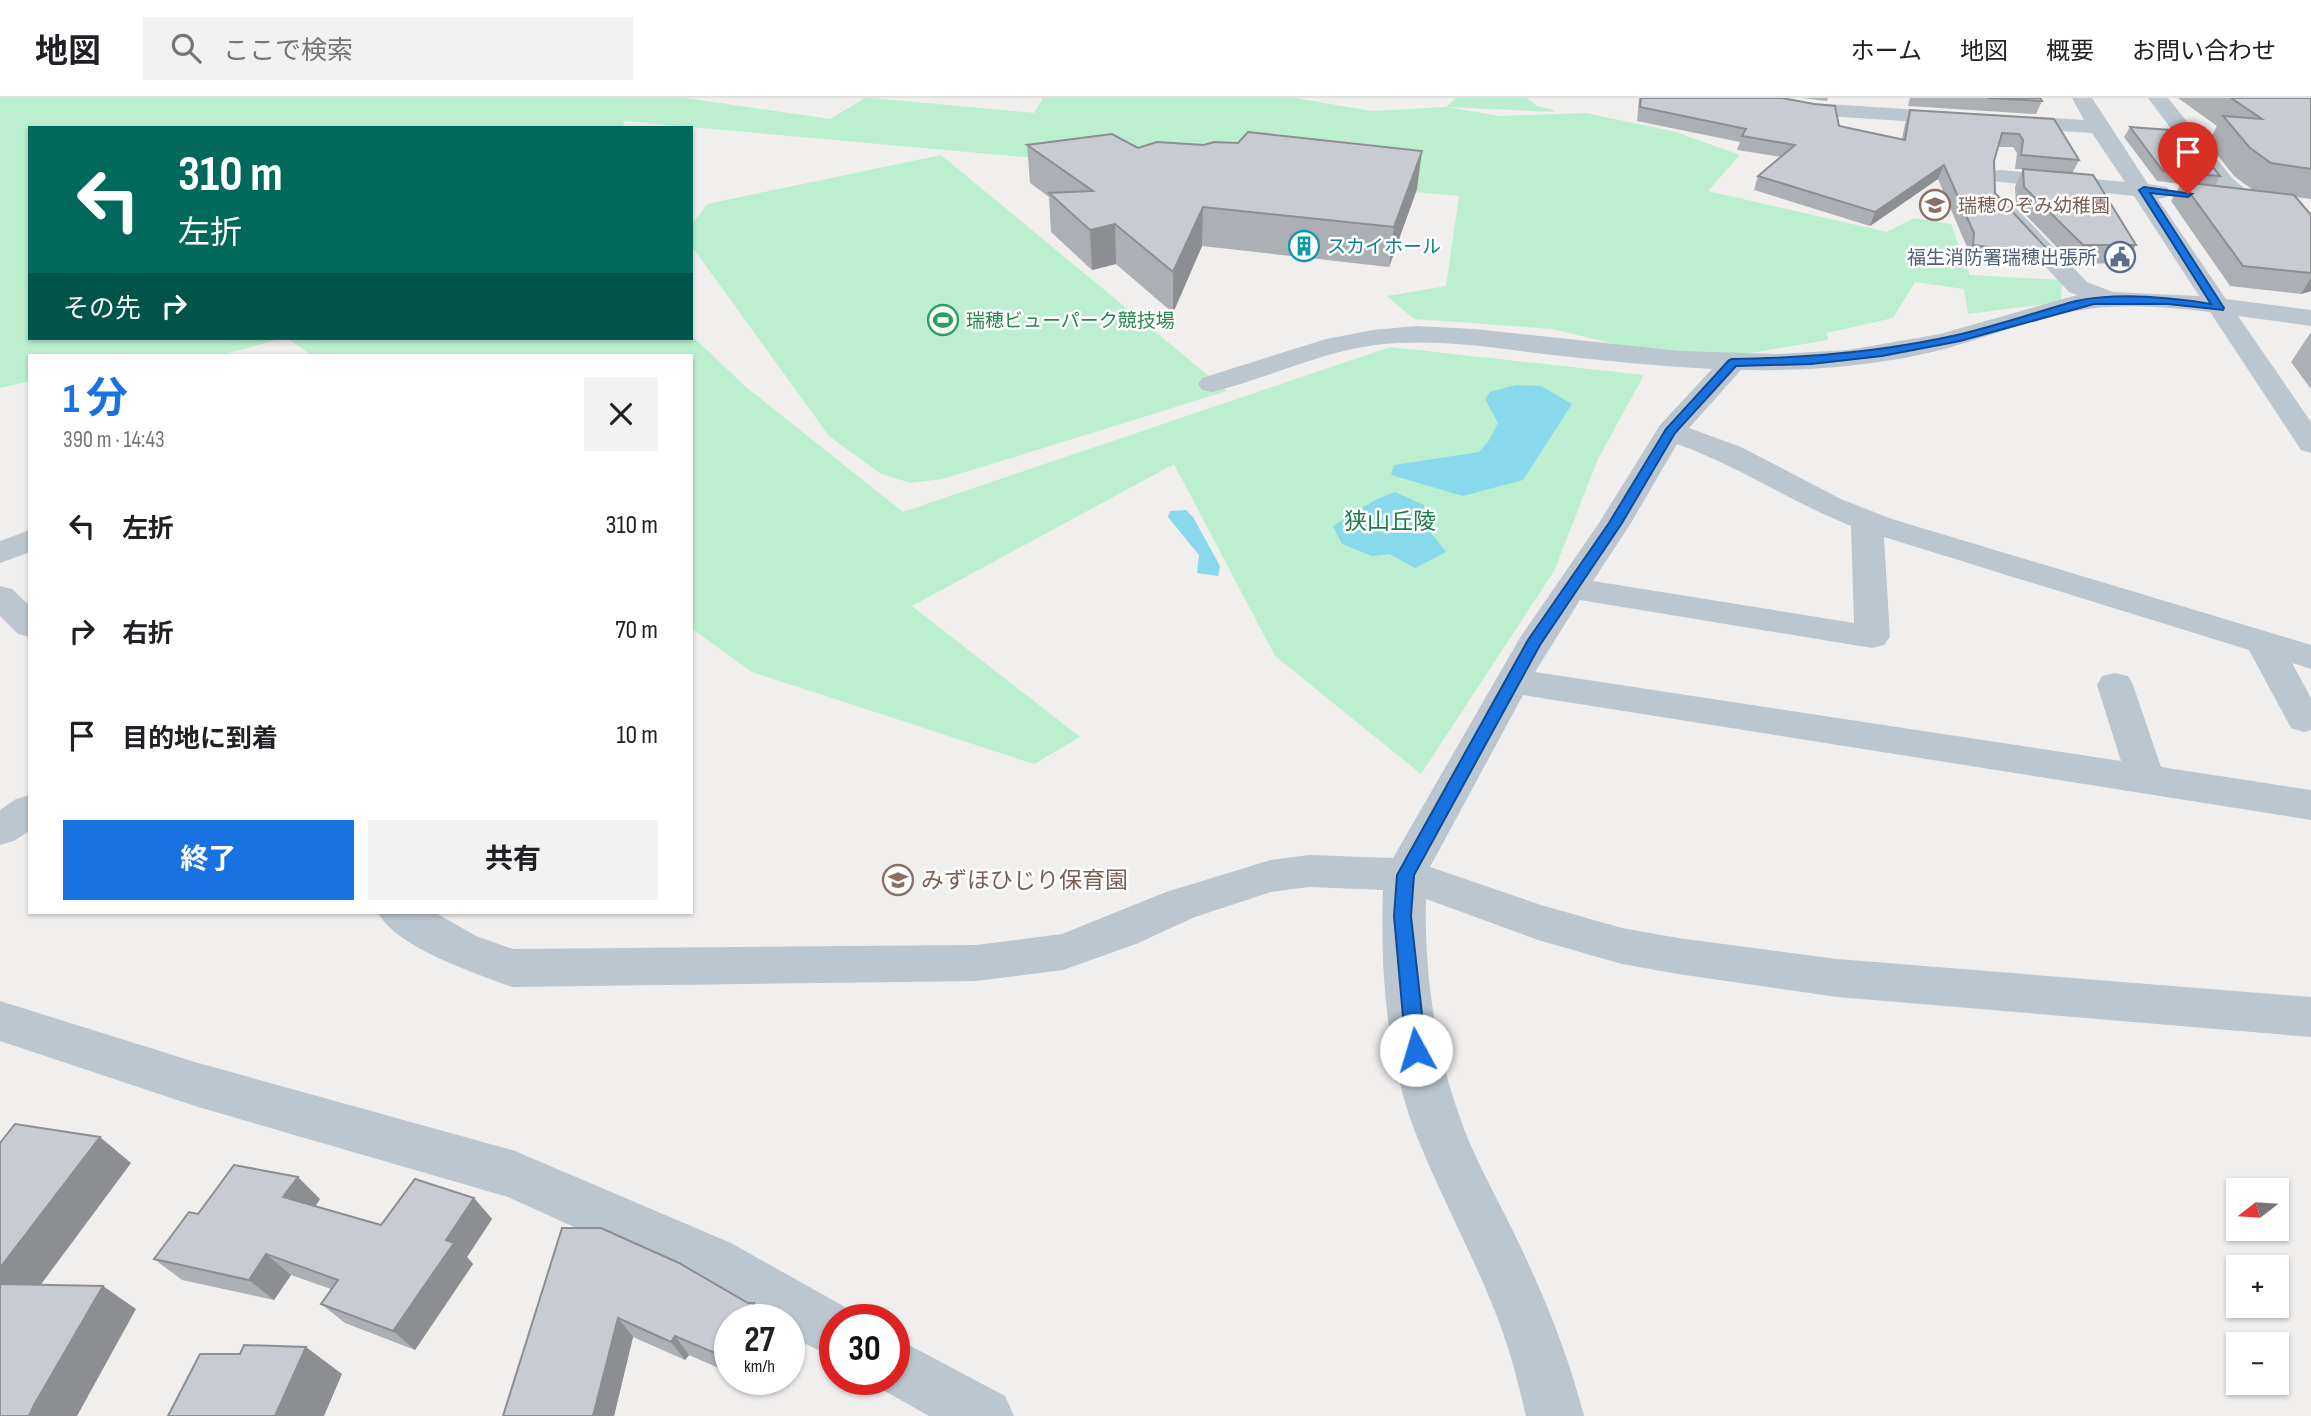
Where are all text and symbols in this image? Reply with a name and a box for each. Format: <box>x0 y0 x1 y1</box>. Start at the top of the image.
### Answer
search box <box>143 17 633 80</box>
icon: search <box>167 29 205 67</box>
text: 地図 <box>35 32 101 72</box>
text: ここで検索 <box>223 36 353 67</box>
text: ホーム <box>1851 37 1922 66</box>
text: 地図 <box>1960 37 2008 66</box>
text: 概要 <box>2046 37 2094 66</box>
text: お問い合わせ <box>2132 37 2276 66</box>
pin <box>2158 122 2218 194</box>
icon: arrive <box>2169 133 2207 171</box>
text: 310 m <box>178 146 283 205</box>
icon: left <box>63 154 154 245</box>
school or university icon: 瑞穂のぞみ幼稚園 <box>1918 188 1952 222</box>
place label: 瑞穂のぞみ幼稚園 <box>1958 195 2110 218</box>
text: 左折 <box>178 214 242 253</box>
building icon: スカイホール <box>1287 229 1321 263</box>
place label: スカイホール <box>1327 236 1441 259</box>
public building icon: 福生消防署瑞穂出張所 <box>2103 240 2137 274</box>
place label: 福生消防署瑞穂出張所 <box>1907 247 2097 270</box>
icon: right <box>155 287 193 325</box>
text: その先 <box>63 294 141 325</box>
sports icon: 瑞穂ビューパーク競技場 <box>926 303 960 337</box>
place label: 瑞穂ビューパーク競技場 <box>966 310 1175 333</box>
text: 1 分 <box>63 374 128 425</box>
button: close <box>584 377 658 451</box>
text: 390 m · 14:43 <box>63 426 165 454</box>
icon: left <box>63 507 101 545</box>
park label: 狭山丘陵 <box>1344 508 1436 536</box>
text: 310 m <box>606 510 658 541</box>
text: 左折 <box>122 514 174 545</box>
icon: right <box>63 612 101 650</box>
text: 70 m <box>615 615 658 646</box>
text: 右折 <box>122 619 174 650</box>
icon: arrive <box>63 717 101 755</box>
text: 10 m <box>616 720 658 751</box>
text: 目的地に到着 <box>122 724 278 755</box>
button: 終了 <box>63 820 354 900</box>
button: 共有 <box>368 820 658 900</box>
school or university icon: みずほひじり保育園 <box>881 863 915 897</box>
place label: みずほひじり保育園 <box>921 867 1128 895</box>
position arrow <box>1379 1013 1453 1087</box>
north arrow <box>2226 1178 2289 1241</box>
map controls <box>2226 1178 2289 1395</box>
button: + <box>2226 1255 2289 1318</box>
speed limit sign: 30 <box>819 1304 910 1395</box>
text: 27 <box>744 1319 775 1362</box>
button: − <box>2226 1332 2289 1395</box>
text: km/h <box>744 1356 775 1377</box>

